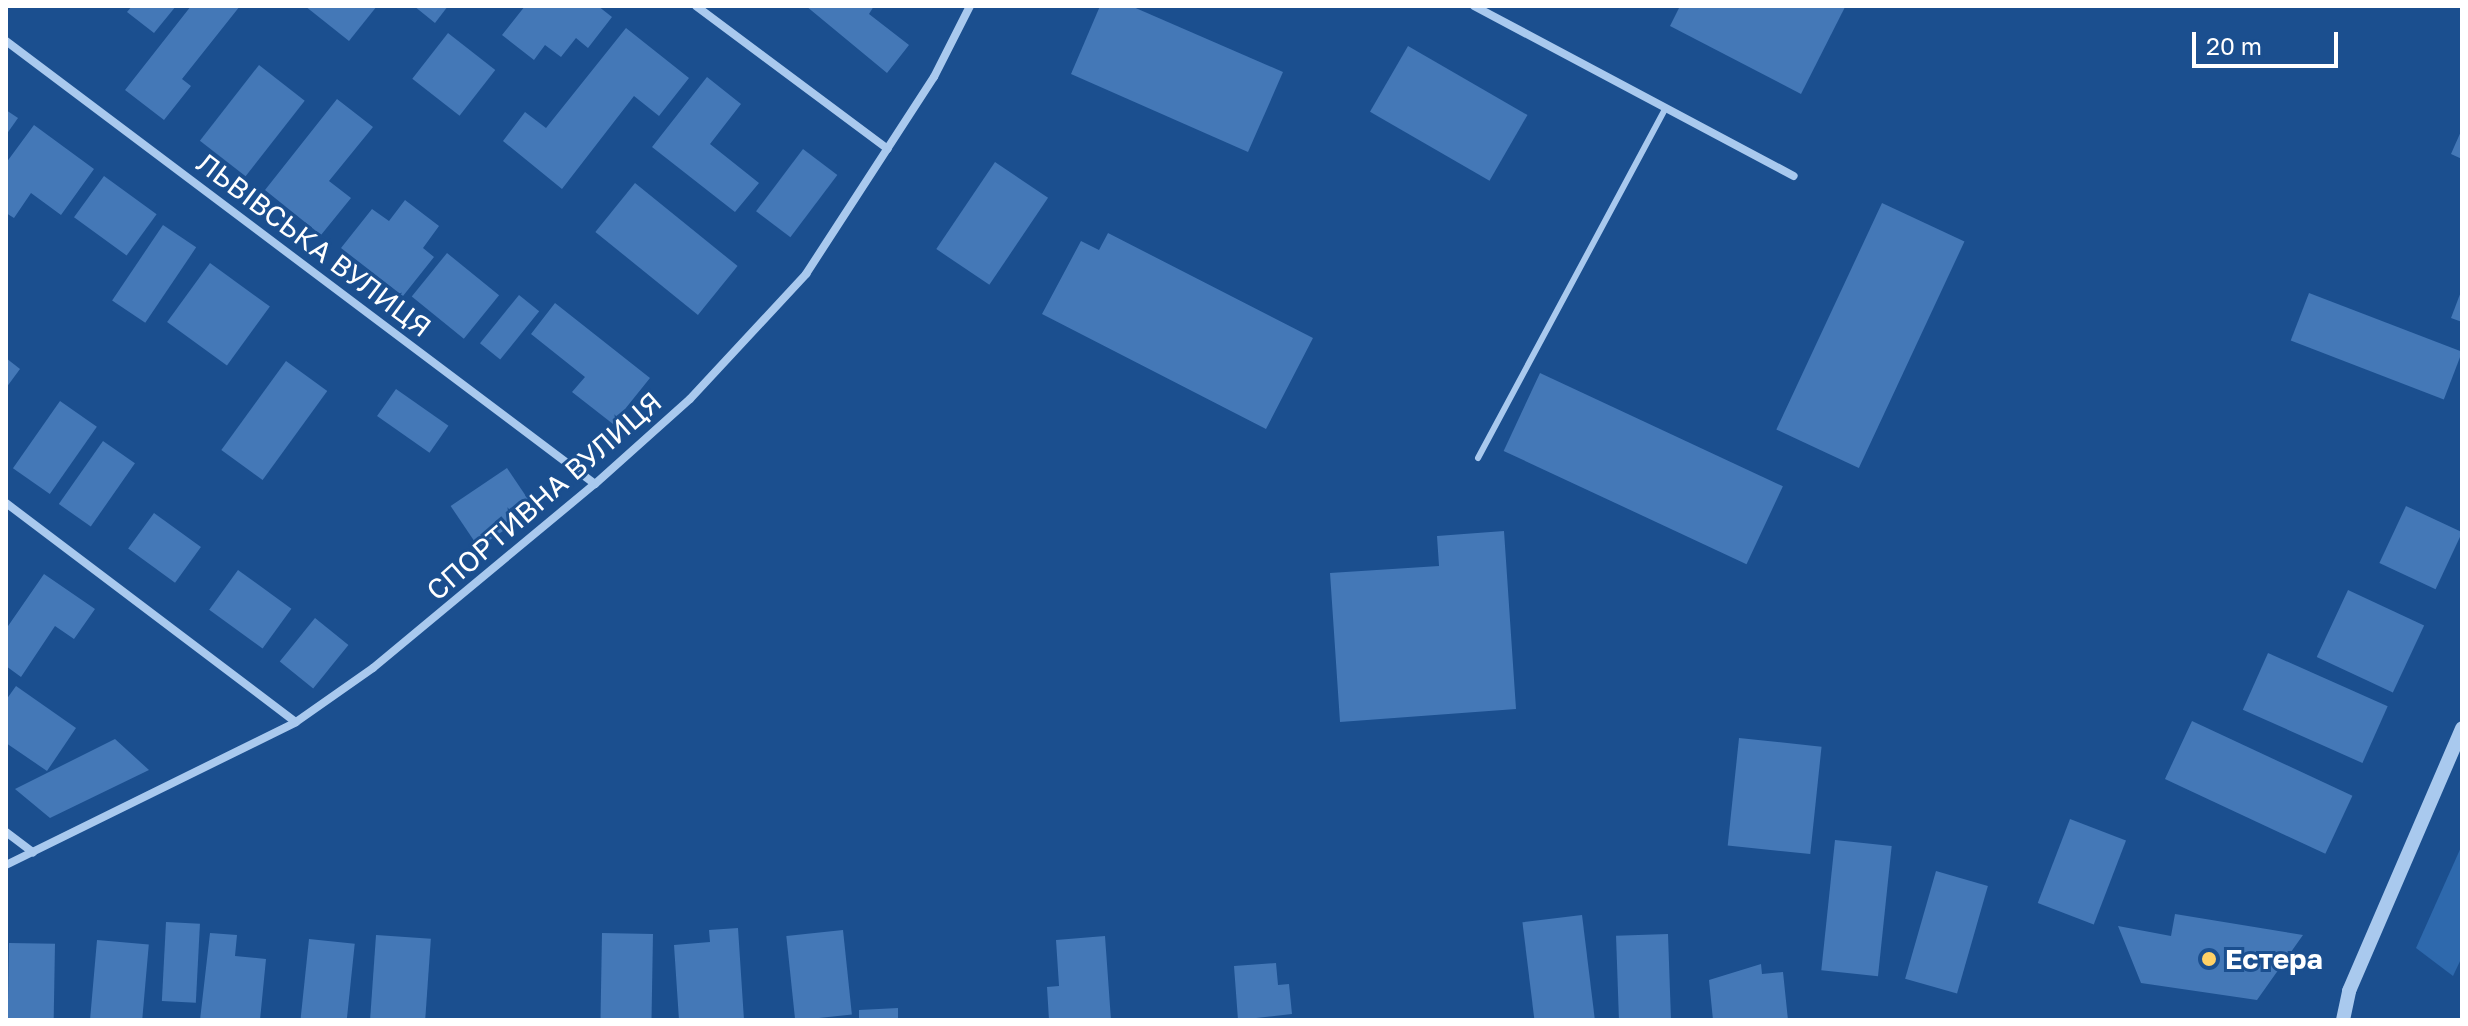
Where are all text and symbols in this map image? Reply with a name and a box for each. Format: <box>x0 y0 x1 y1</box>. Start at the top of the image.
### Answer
scale bar <box>2196 16 2342 66</box>
text: 20 m <box>2206 31 2262 60</box>
street label: ЛЬВІВСЬКА ВУЛИЦЯ <box>190 146 438 344</box>
street label: СПОРТИВНА ВУЛИЦЯ <box>420 385 668 607</box>
place label: Естера <box>2225 942 2323 976</box>
marker: Естера <box>2200 950 2218 968</box>

